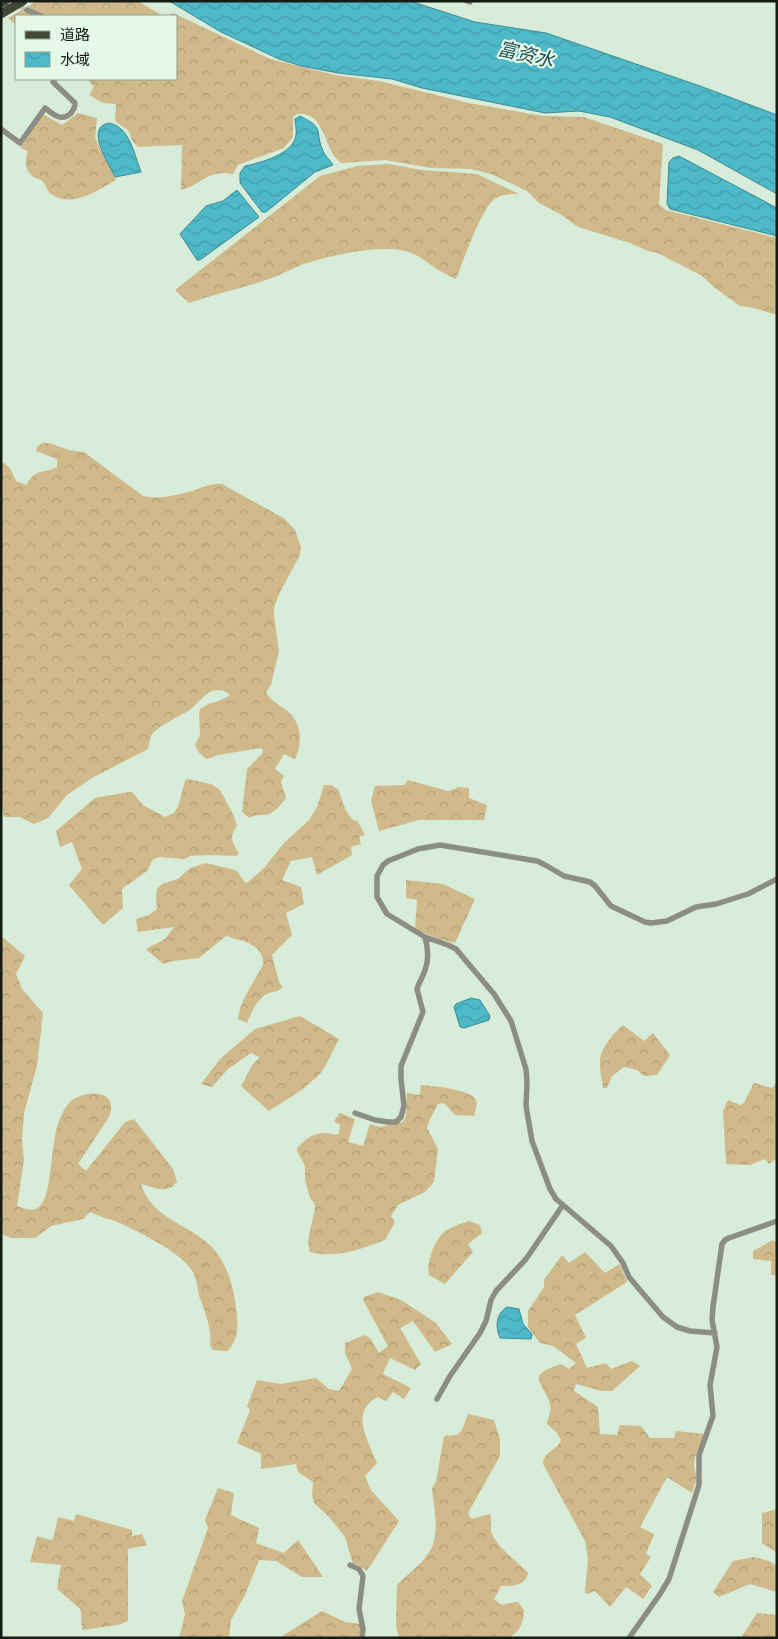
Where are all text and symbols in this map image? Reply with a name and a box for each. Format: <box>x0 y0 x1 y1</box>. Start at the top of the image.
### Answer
legend <box>15 15 178 80</box>
text: 道路 <box>60 26 90 44</box>
water label: 富资水 <box>496 37 557 71</box>
text: 水域 <box>60 51 90 69</box>

